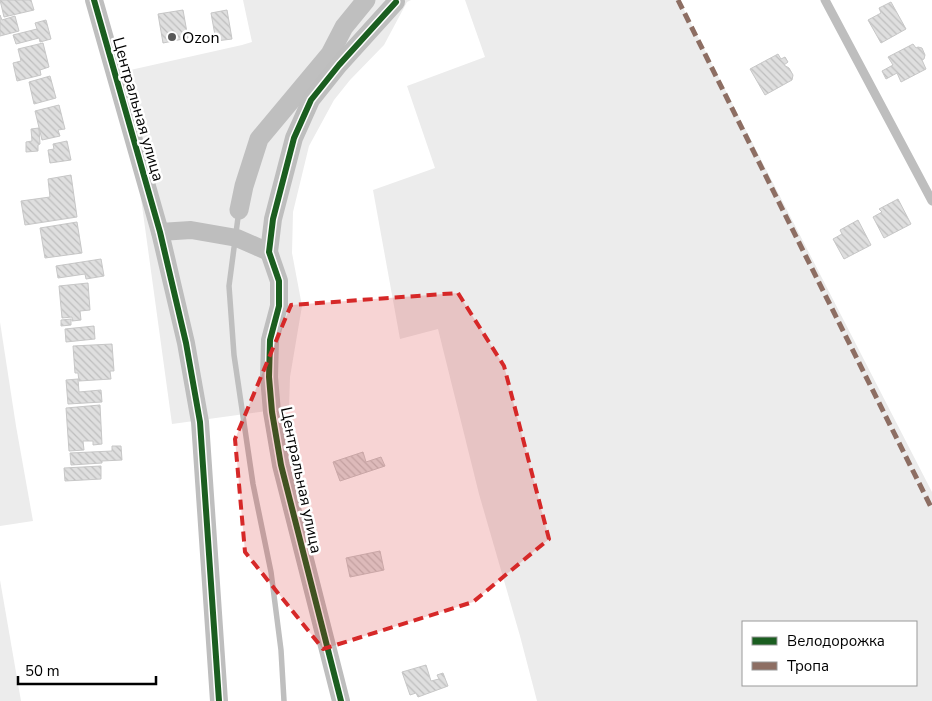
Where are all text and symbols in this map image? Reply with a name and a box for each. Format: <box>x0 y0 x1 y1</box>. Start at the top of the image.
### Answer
place label: Ozon <box>182 27 220 49</box>
marker: Ozon <box>166 31 178 43</box>
street label: Центральная улица <box>107 35 169 184</box>
street label: Центральная улица <box>275 405 327 555</box>
legend <box>742 621 917 686</box>
text: Велодорожка <box>787 631 885 651</box>
scale bar <box>18 654 155 686</box>
text: Тропа <box>787 656 829 676</box>
text: 50 m <box>25 661 60 681</box>

